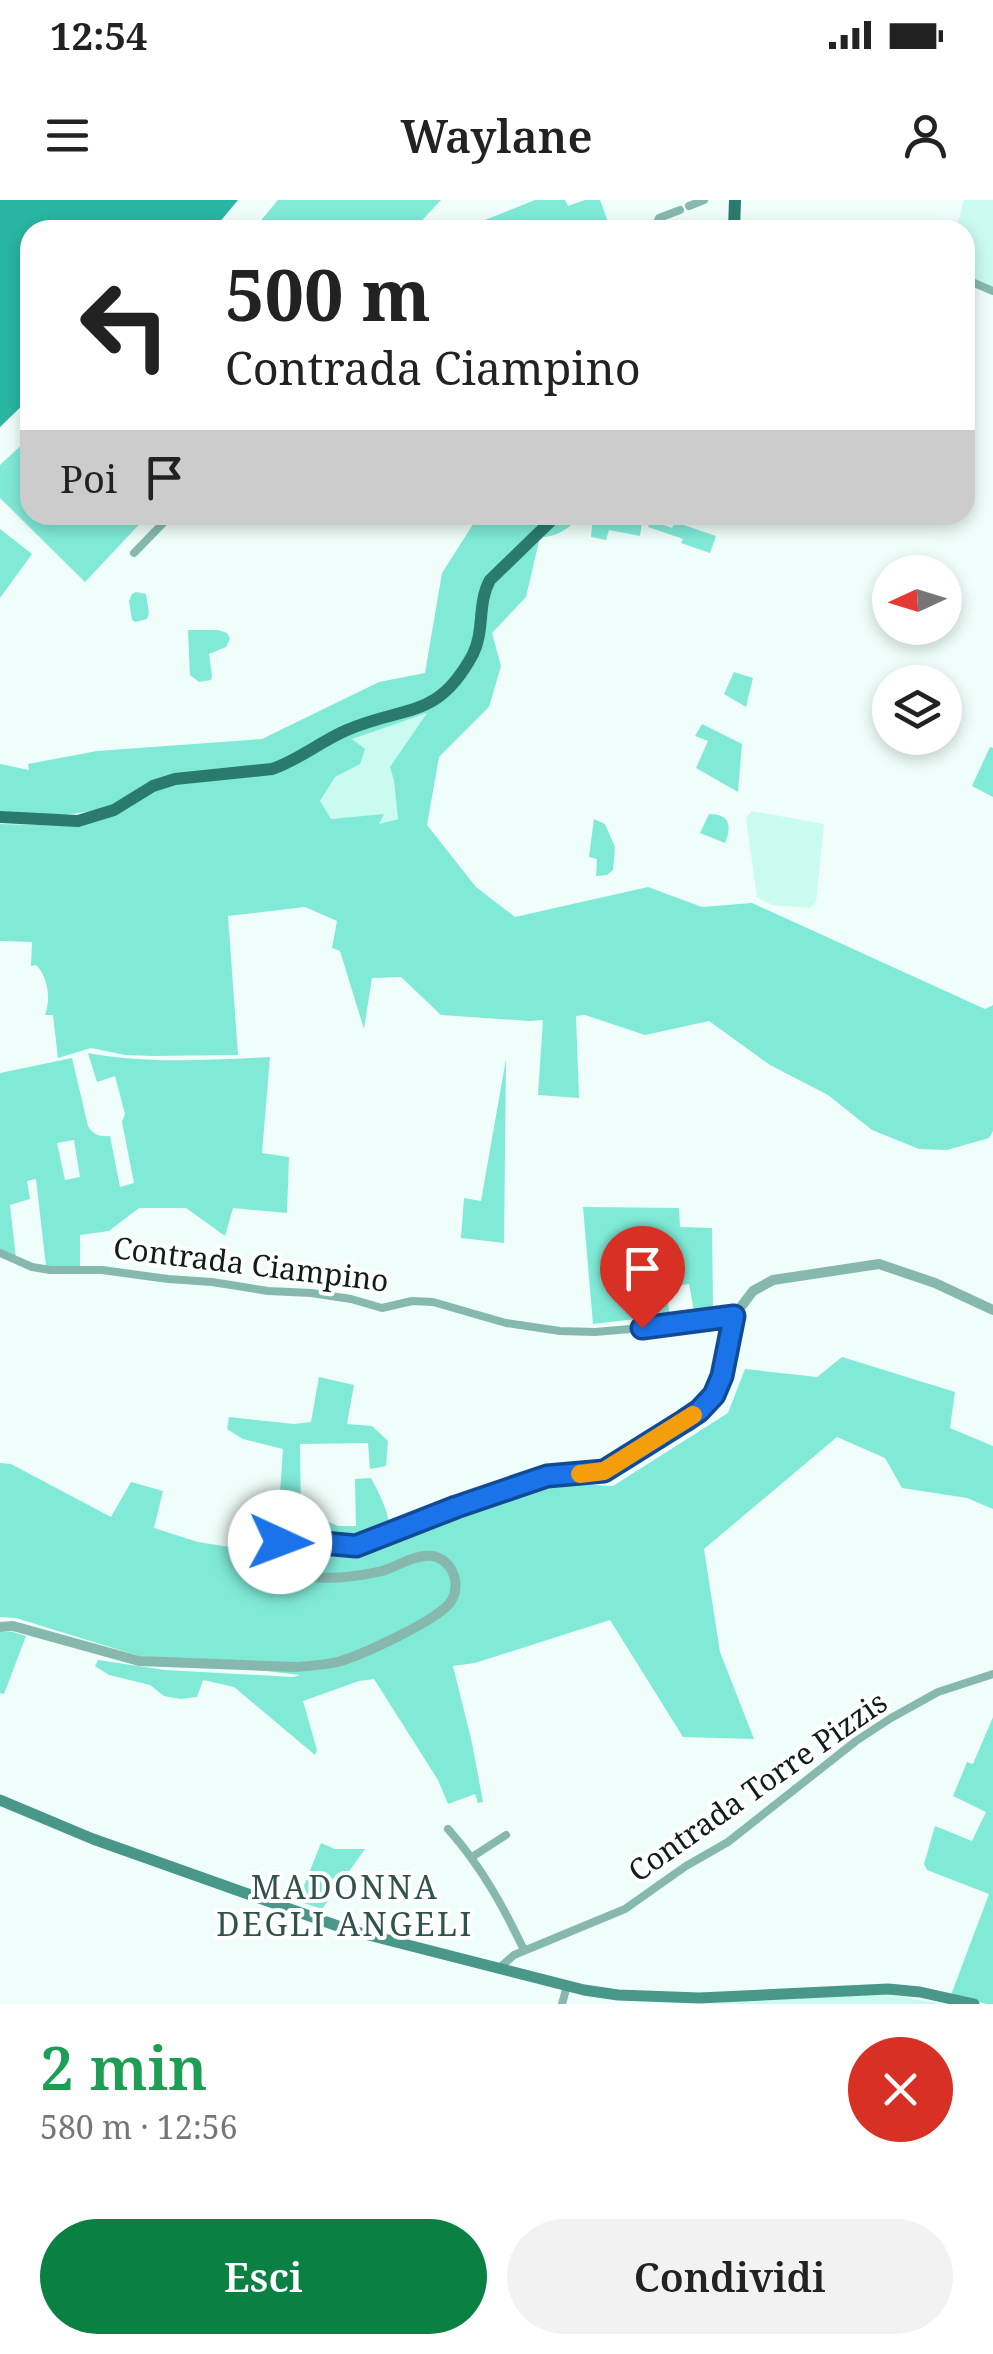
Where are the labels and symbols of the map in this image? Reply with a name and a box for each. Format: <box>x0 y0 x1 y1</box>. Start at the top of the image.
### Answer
north arrow <box>872 555 962 645</box>
street label: Contrada Ciampino <box>111 1226 391 1301</box>
pin <box>600 1226 685 1329</box>
position arrow <box>228 1490 332 1594</box>
street label: Contrada Torre Pizzis <box>620 1681 895 1891</box>
district label: MADONNA DEGLI ANGELI <box>216 1865 474 1945</box>

